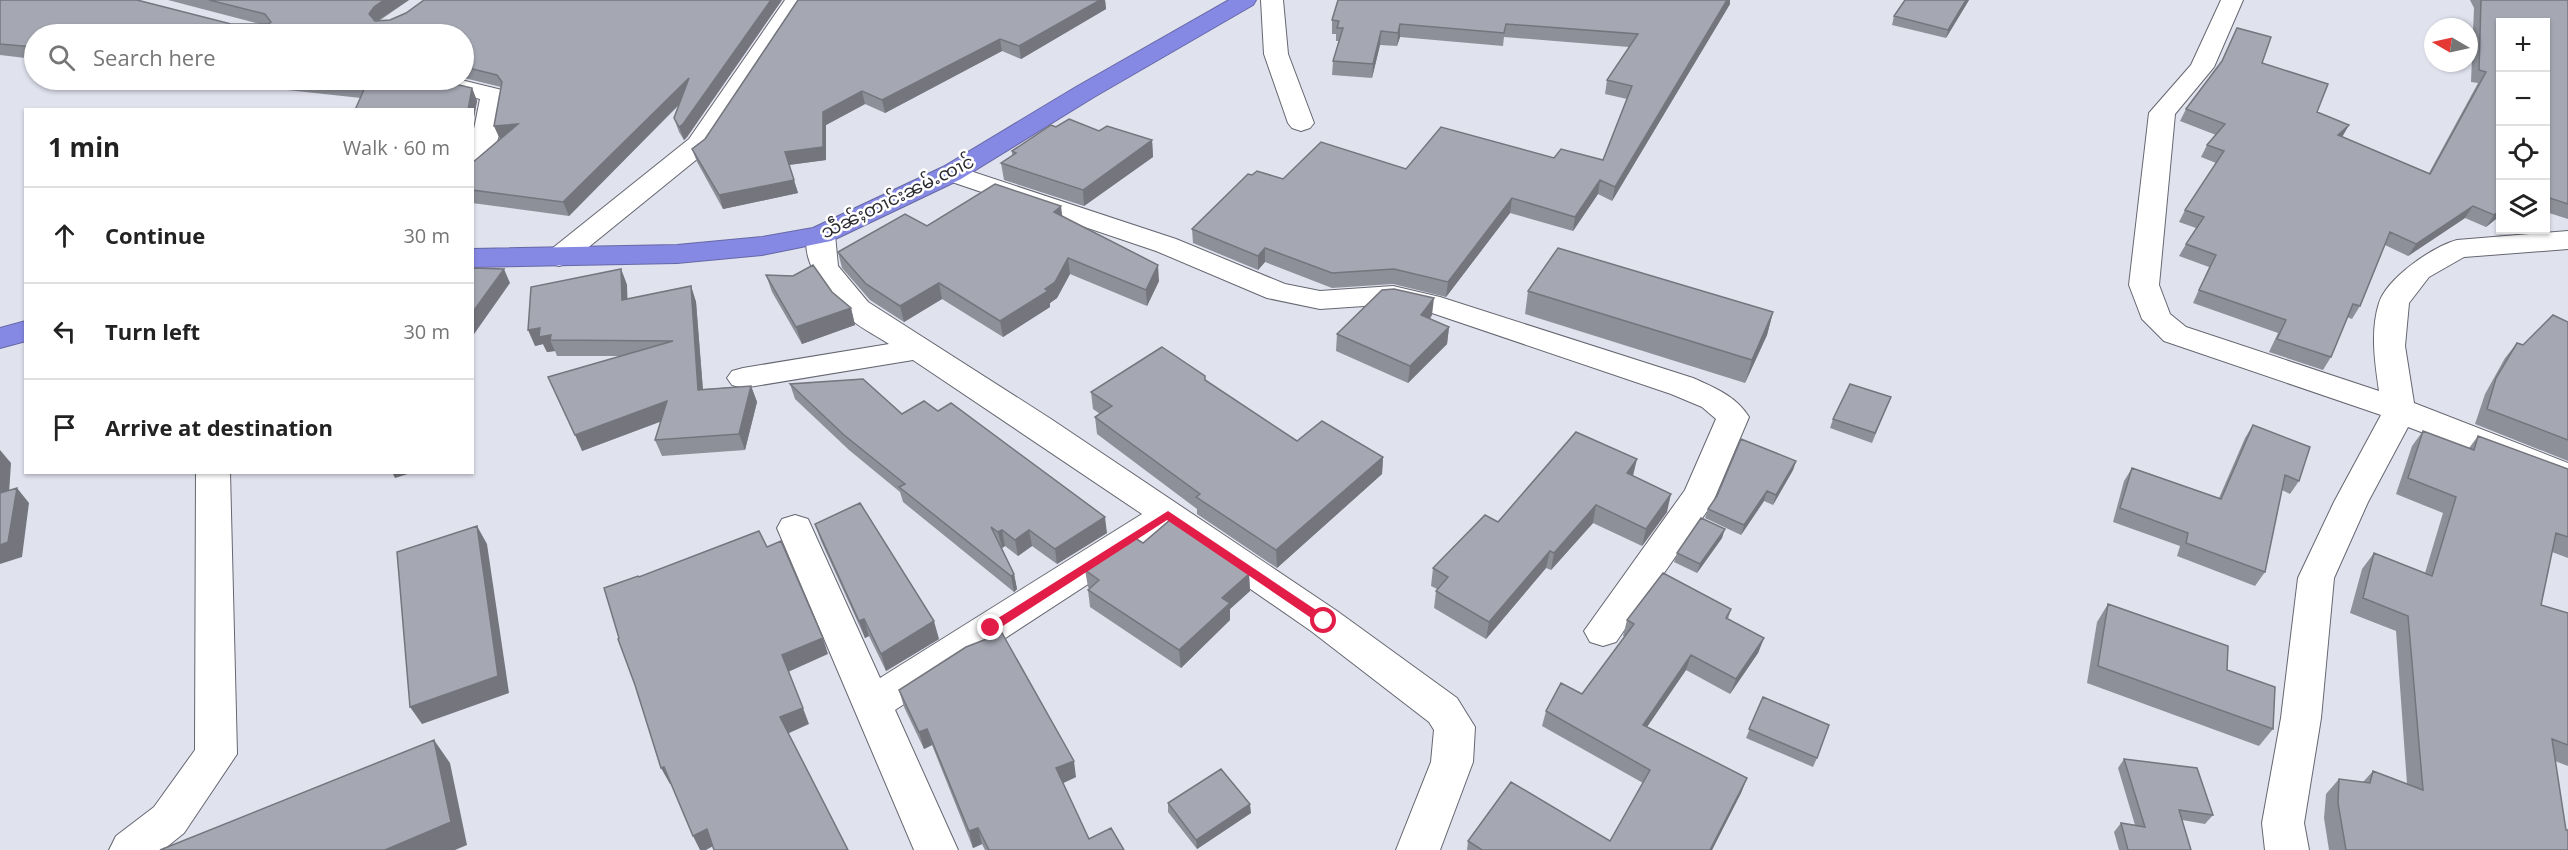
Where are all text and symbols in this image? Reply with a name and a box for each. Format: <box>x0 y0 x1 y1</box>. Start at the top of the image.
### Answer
north arrow <box>2424 18 2478 72</box>
map controls <box>2496 18 2550 234</box>
button: + <box>2496 18 2550 72</box>
search box <box>24 24 474 90</box>
icon: search <box>45 41 78 74</box>
text: Search here <box>93 42 216 72</box>
button: − <box>2496 72 2550 126</box>
button: locate <box>2496 126 2550 180</box>
text: 1 min <box>48 129 120 165</box>
text: Walk · 60 m <box>343 134 450 161</box>
street label: သဵၼ်ႈတၢင်းၼမ်ႉၸၢင် <box>816 148 978 244</box>
button: layers <box>2496 180 2550 234</box>
icon: ahead <box>48 219 81 252</box>
text: Continue <box>105 220 205 250</box>
text: 30 m <box>403 222 450 249</box>
icon: left <box>48 315 81 348</box>
text: Turn left <box>105 316 200 346</box>
text: 30 m <box>403 318 450 345</box>
icon: arrive <box>48 411 81 444</box>
text: Arrive at destination <box>105 412 333 442</box>
route start <box>1310 607 1336 633</box>
route end <box>977 614 1003 640</box>

